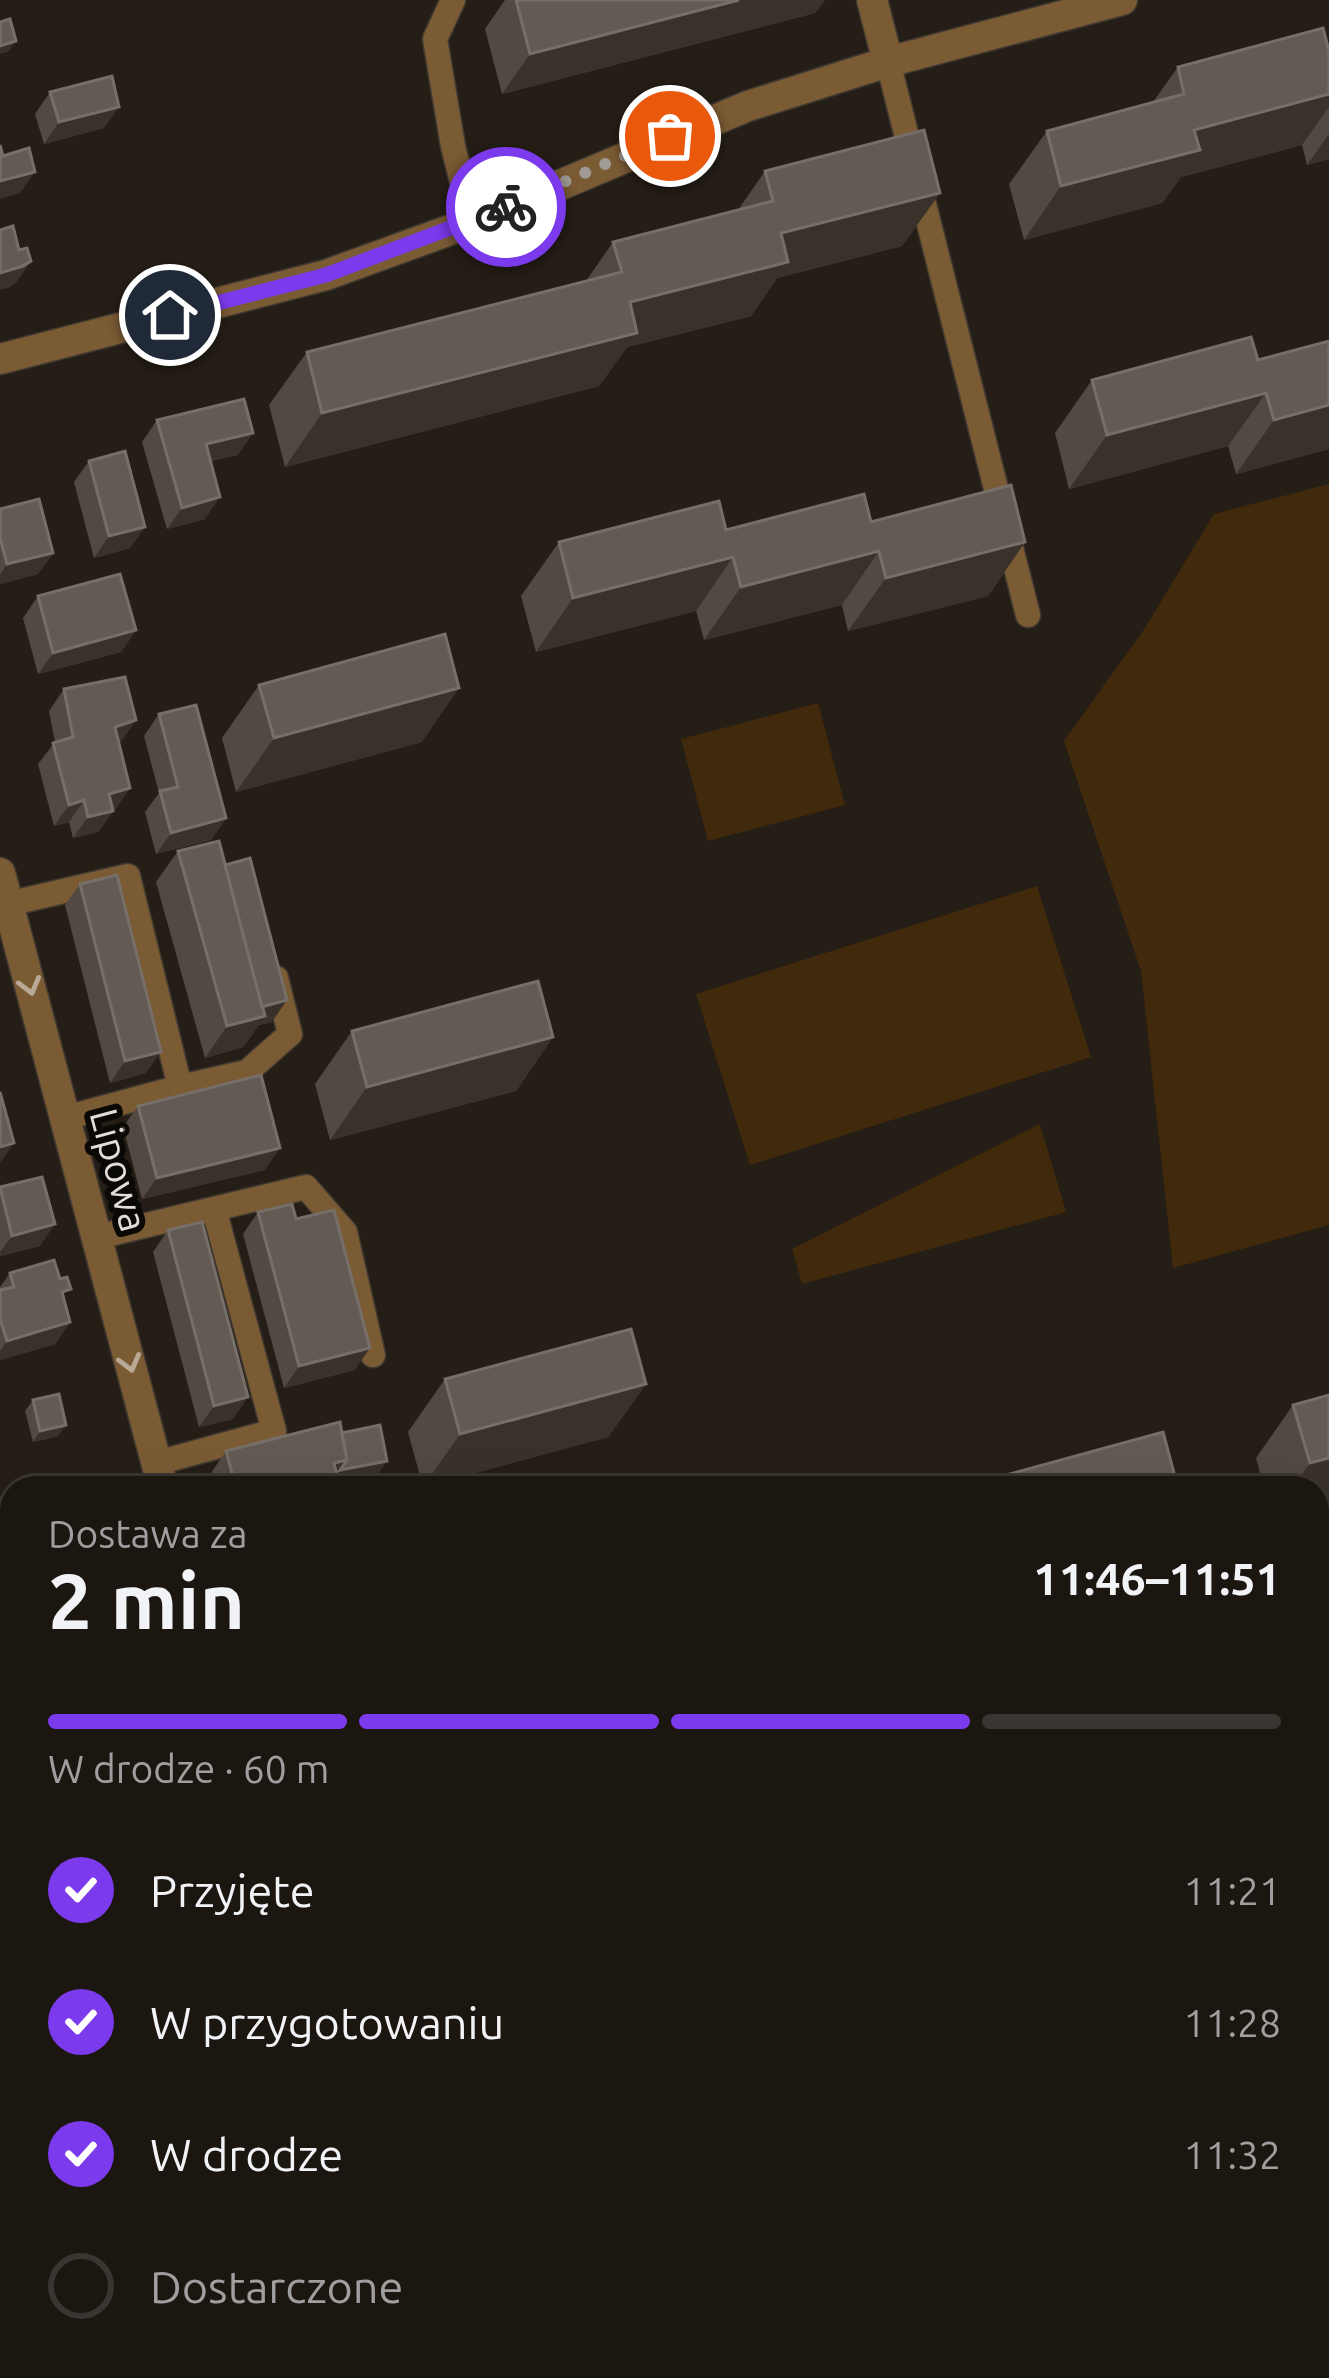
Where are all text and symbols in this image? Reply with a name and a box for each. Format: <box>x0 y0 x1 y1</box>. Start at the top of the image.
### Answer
pin <box>619 85 721 187</box>
icon: bag <box>637 103 703 169</box>
courier <box>446 147 566 267</box>
icon: bike <box>473 174 539 240</box>
pin <box>119 264 221 366</box>
icon: home <box>137 282 203 348</box>
one-way arrow <box>16 975 41 996</box>
street label: Lipowa <box>83 1104 156 1236</box>
one-way arrow <box>116 1352 141 1373</box>
text: Dostawa za <box>48 1512 248 1555</box>
text: 11:46–11:51 <box>1033 1553 1281 1604</box>
text: 2 min <box>48 1556 245 1644</box>
text: W drodze · 60 m <box>48 1747 329 1790</box>
icon: check <box>48 1857 114 1923</box>
text: Przyjęte <box>150 1865 315 1916</box>
text: 11:21 <box>1183 1869 1281 1912</box>
icon: check <box>48 1989 114 2055</box>
text: W przygotowaniu <box>150 1997 504 2048</box>
text: 11:28 <box>1183 2001 1281 2044</box>
icon: check <box>48 2121 114 2187</box>
text: W drodze <box>150 2129 343 2180</box>
text: 11:32 <box>1183 2133 1281 2176</box>
text: Dostarczone <box>150 2261 403 2312</box>

